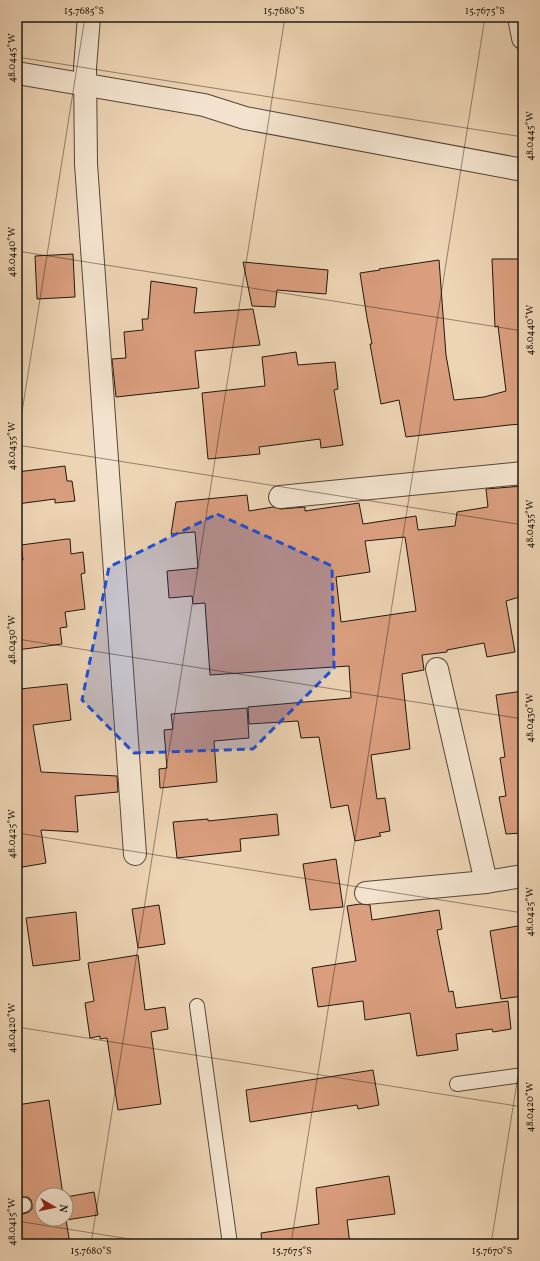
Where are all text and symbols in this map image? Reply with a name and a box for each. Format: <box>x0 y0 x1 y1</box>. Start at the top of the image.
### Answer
text: 15.7685°S <box>64 4 104 18</box>
text: 15.7680°S <box>263 4 305 18</box>
text: 15.7675°S <box>465 4 505 18</box>
text: 48.0445°W <box>5 33 19 83</box>
text: 48.0445°W <box>523 111 537 161</box>
text: 48.0440°W <box>5 227 19 277</box>
text: 48.0440°W <box>523 305 537 355</box>
text: 48.0435°W <box>5 422 19 470</box>
text: 48.0435°W <box>523 500 537 548</box>
text: 48.0430°W <box>5 615 19 665</box>
text: 48.0430°W <box>523 693 537 743</box>
text: 48.0425°W <box>5 809 19 859</box>
text: 48.0425°W <box>523 887 537 937</box>
text: 48.0420°W <box>5 1003 19 1053</box>
text: 48.0420°W <box>523 1082 537 1132</box>
north arrow <box>34 1187 74 1227</box>
text: 48.0415°W <box>5 1198 19 1246</box>
text: N <box>54 1203 70 1213</box>
text: 15.7680°S <box>70 1244 112 1258</box>
text: 15.7675°S <box>272 1244 312 1258</box>
text: 15.7670°S <box>472 1244 512 1258</box>

